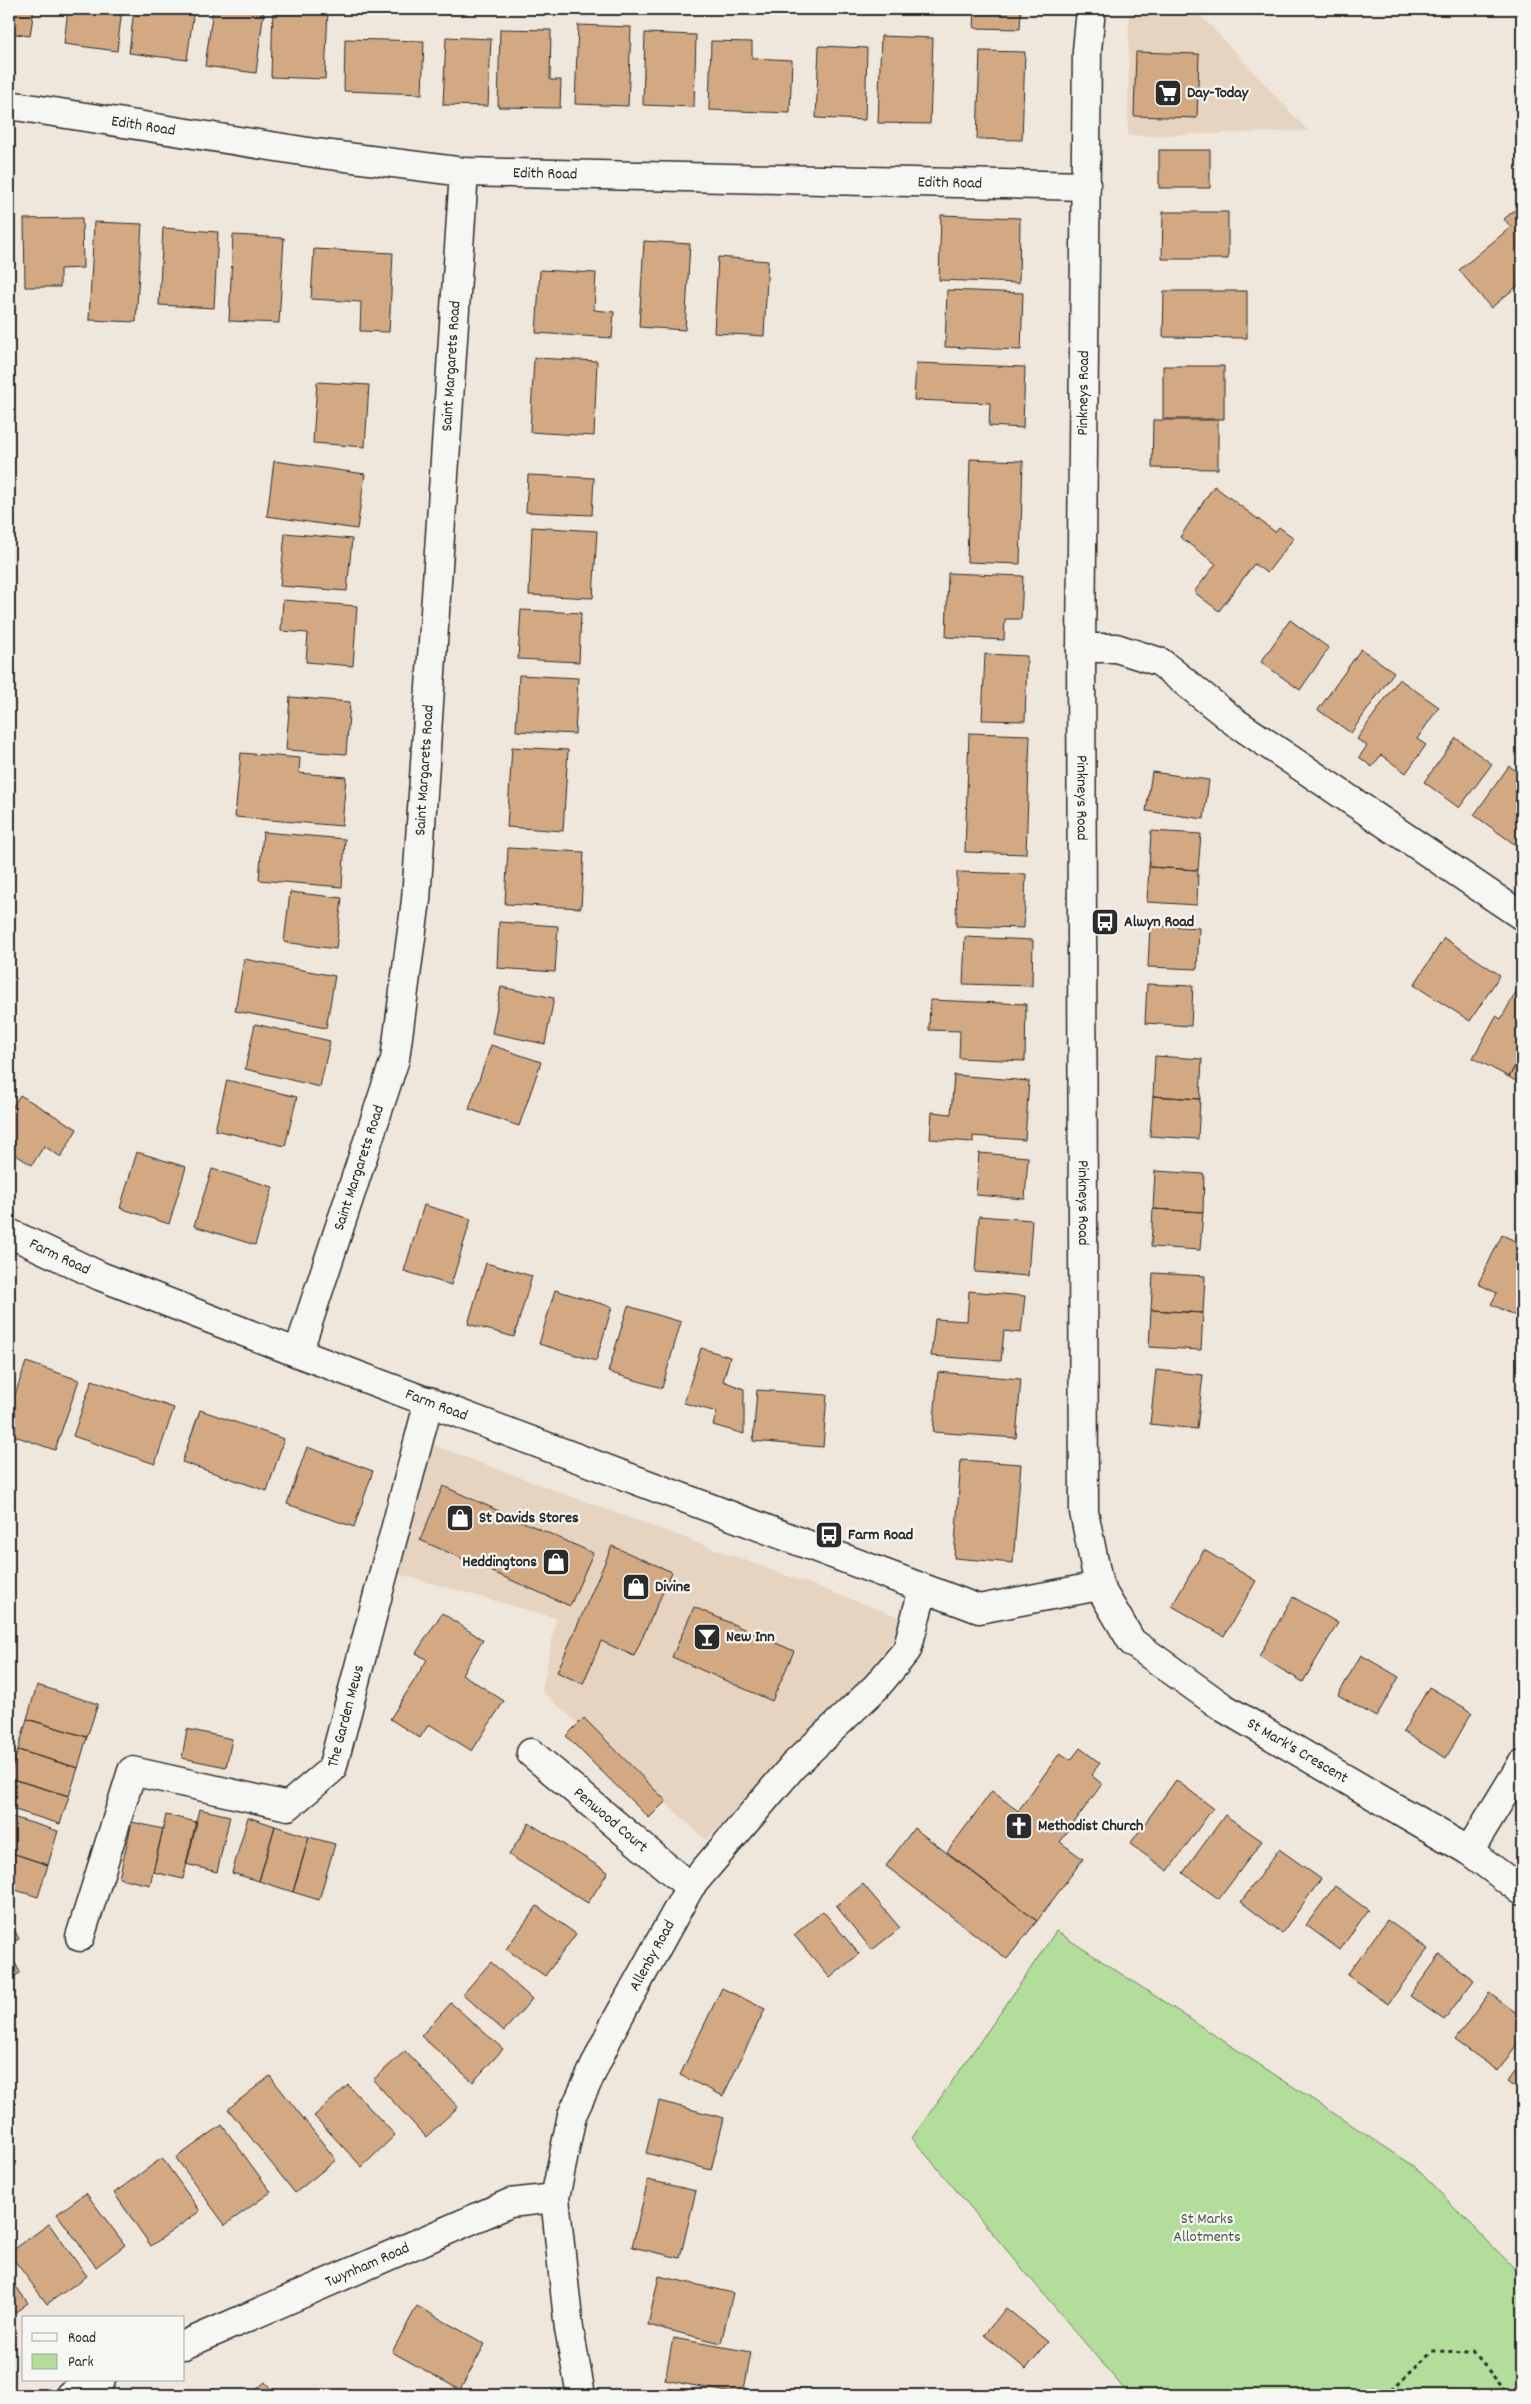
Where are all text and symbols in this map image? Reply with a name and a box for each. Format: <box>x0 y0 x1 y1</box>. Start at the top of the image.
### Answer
supermarket icon: Day-Today <box>1153 78 1183 108</box>
place label: Day-Today <box>1187 82 1250 105</box>
street label: Edith Road <box>110 110 177 142</box>
street label: Edith Road <box>512 162 578 186</box>
street label: Edith Road <box>917 171 982 195</box>
street label: Saint Margarets Road <box>435 300 467 432</box>
street label: Pinkneys Road <box>1072 350 1096 436</box>
street label: Saint Margarets Road <box>409 704 440 836</box>
street label: Pinkneys Road <box>1070 755 1093 841</box>
bus stop icon: Alwyn Road <box>1090 907 1120 937</box>
place label: Alwyn Road <box>1124 911 1194 934</box>
street label: Saint Margarets Road <box>328 1102 391 1234</box>
street label: Pinkneys Road <box>1071 1160 1095 1246</box>
street label: Farm Road <box>25 1233 94 1281</box>
street label: Farm Road <box>402 1383 471 1427</box>
shop icon: St Davids Stores <box>445 1503 475 1533</box>
place label: St Davids Stores <box>479 1507 579 1530</box>
bus stop icon: Farm Road <box>814 1520 844 1550</box>
place label: Farm Road <box>848 1524 913 1547</box>
shop icon: Heddingtons <box>541 1547 571 1577</box>
place label: Heddingtons <box>462 1551 537 1574</box>
shop icon: Divine <box>621 1572 651 1602</box>
place label: Divine <box>655 1576 690 1599</box>
bar icon: New Inn <box>692 1622 722 1652</box>
place label: New Inn <box>726 1626 775 1649</box>
street label: The Garden Mews <box>321 1662 371 1770</box>
street label: St Mark's Crescent <box>1242 1712 1353 1790</box>
street label: Penwood Court <box>568 1782 653 1858</box>
church icon: Methodist Church <box>1004 1811 1034 1841</box>
place label: Methodist Church <box>1038 1815 1143 1838</box>
street label: Allenby Road <box>623 1916 681 1995</box>
park label: St Marks Allotments <box>1173 2208 1241 2249</box>
street label: Twynham Road <box>321 2237 413 2294</box>
legend <box>22 2316 185 2382</box>
text: Road <box>68 2328 96 2350</box>
text: Park <box>68 2352 94 2374</box>

